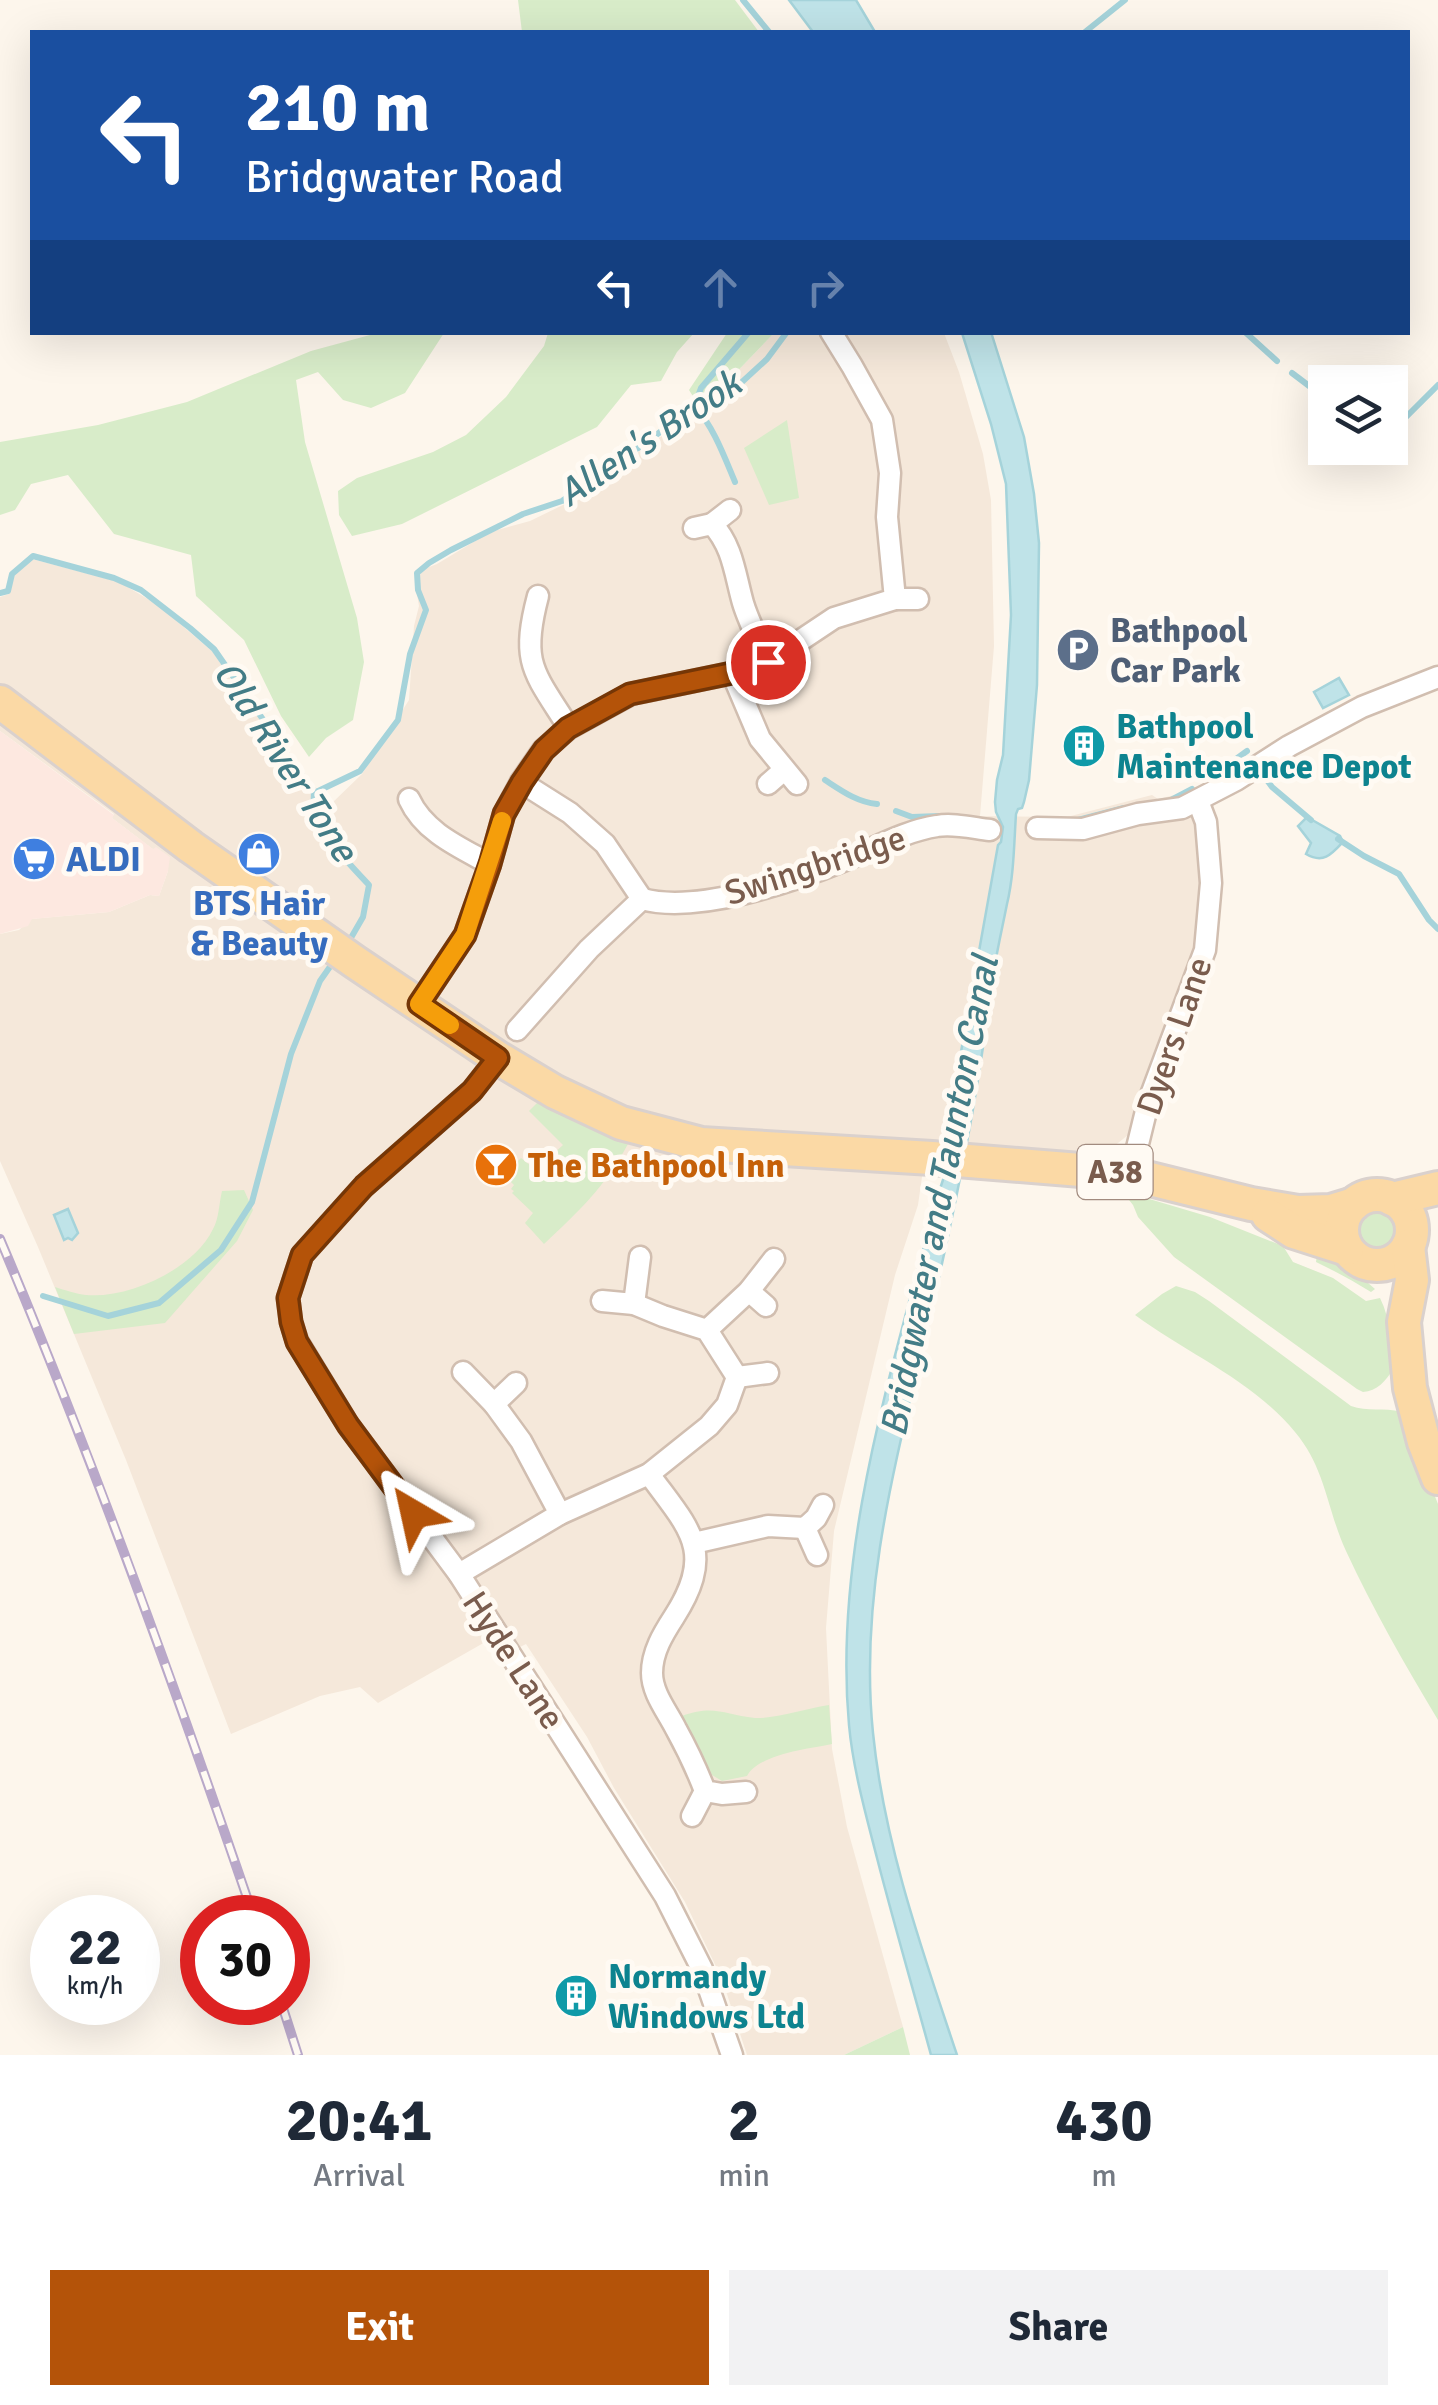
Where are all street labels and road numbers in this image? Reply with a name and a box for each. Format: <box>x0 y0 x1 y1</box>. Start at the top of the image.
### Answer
street label: Swingbridge <box>719 816 911 915</box>
street label: Dyers Lane <box>1127 951 1222 1121</box>
road number: A38 <box>1078 1145 1152 1199</box>
street label: Hyde Lane <box>453 1583 574 1737</box>

